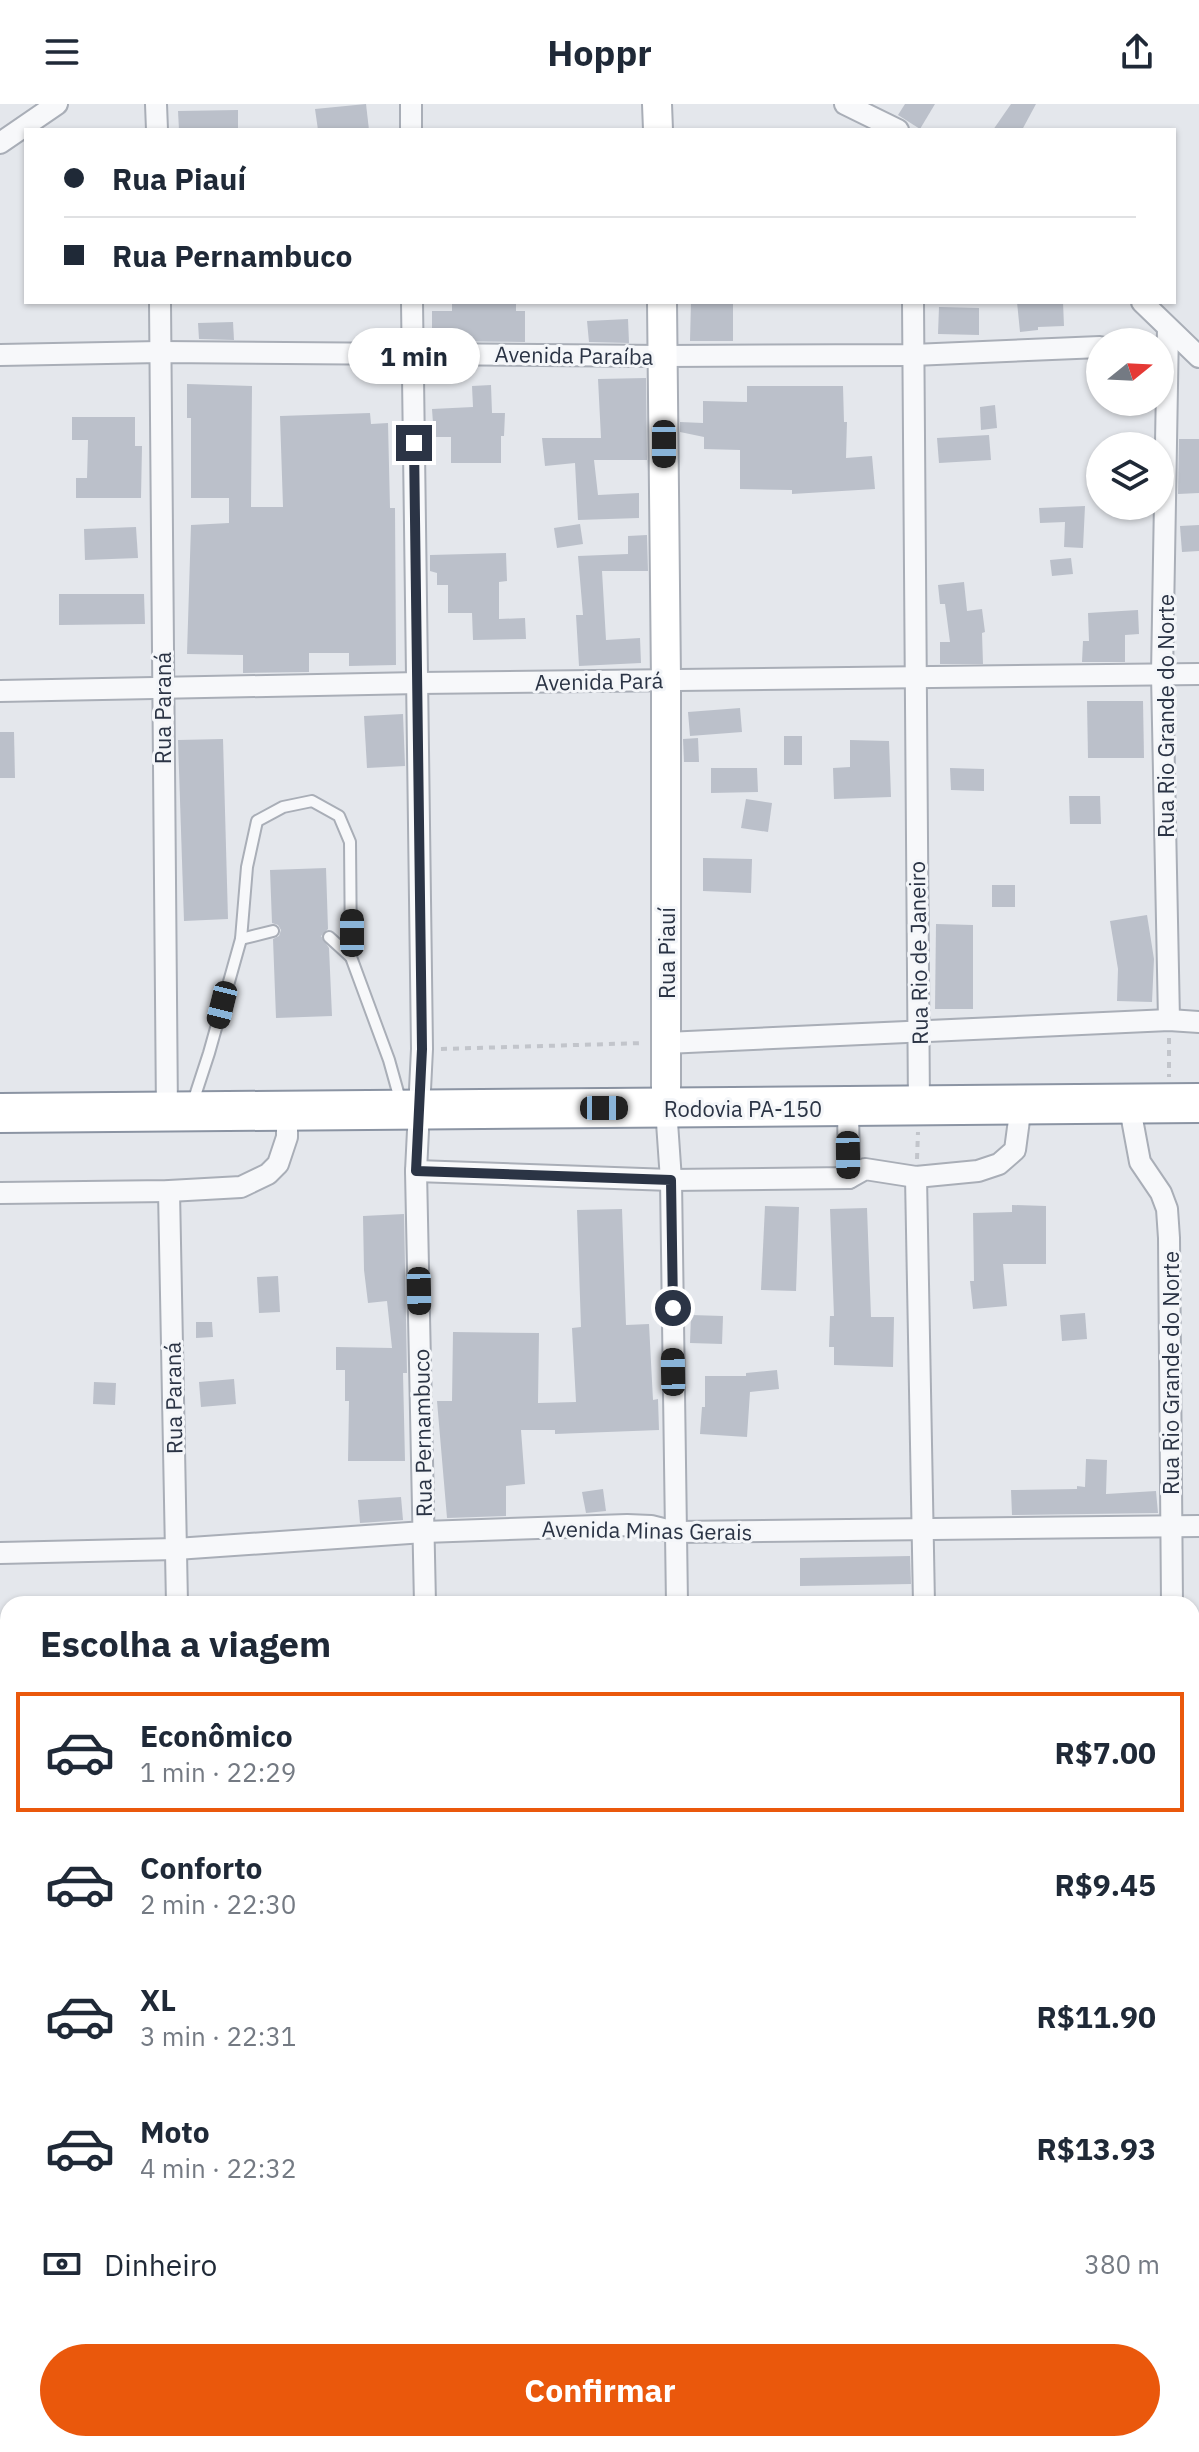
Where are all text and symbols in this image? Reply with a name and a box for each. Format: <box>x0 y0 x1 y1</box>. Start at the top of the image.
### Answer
text: Hoppr <box>547 29 652 76</box>
icon: menu <box>40 30 84 74</box>
icon: share <box>1115 30 1159 74</box>
text: Rua Piauí <box>112 159 246 198</box>
text: Rua Pernambuco <box>112 236 352 275</box>
callout: 1 min <box>348 327 480 383</box>
north arrow <box>1086 328 1174 416</box>
map controls <box>1086 328 1174 520</box>
text: 1 min <box>380 339 448 373</box>
street label: Avenida Paraíba <box>494 339 654 371</box>
car <box>652 420 676 468</box>
route end <box>396 425 432 461</box>
button: layers <box>1086 432 1174 520</box>
street label: Rua Rio Grande do Norte <box>1151 594 1180 838</box>
street label: Rua Paraná <box>148 652 177 764</box>
street label: Avenida Pará <box>534 665 664 697</box>
street label: Rua Rio de Janeiro <box>902 861 934 1045</box>
street label: Rua Piauí <box>652 906 681 999</box>
car <box>340 909 364 957</box>
car <box>205 979 239 1031</box>
street label: Rodovia PA-150 <box>664 1094 822 1123</box>
car <box>580 1096 628 1120</box>
car <box>836 1131 860 1179</box>
street label: Rua Rio Grande do Norte <box>1156 1251 1185 1495</box>
car <box>407 1267 431 1315</box>
route start <box>655 1290 691 1326</box>
street label: Rua Paraná <box>158 1341 188 1454</box>
street label: Rua Pernambuco <box>406 1348 438 1518</box>
car <box>661 1348 685 1396</box>
street label: Avenida Minas Gerais <box>541 1514 753 1546</box>
text: Escolha a viagem <box>40 1620 331 1667</box>
icon: car <box>44 1716 116 1788</box>
text: Econômico <box>140 1716 293 1755</box>
text: R$7.00 <box>1054 1733 1156 1772</box>
text: 1 min · 22:29 <box>140 1755 296 1789</box>
icon: car <box>44 1848 116 1920</box>
text: Conforto <box>140 1848 263 1887</box>
text: R$9.45 <box>1054 1865 1156 1904</box>
text: 2 min · 22:30 <box>140 1887 296 1921</box>
icon: car <box>44 1980 116 2052</box>
text: XL <box>140 1980 176 2019</box>
text: R$11.90 <box>1036 1997 1156 2036</box>
text: 3 min · 22:31 <box>140 2019 296 2053</box>
icon: car <box>44 2112 116 2184</box>
text: Moto <box>140 2112 210 2151</box>
text: R$13.93 <box>1036 2129 1156 2168</box>
text: 4 min · 22:32 <box>140 2151 296 2185</box>
icon: cash <box>40 2242 84 2286</box>
text: Dinheiro <box>104 2245 217 2284</box>
text: 380 m <box>1084 2247 1160 2281</box>
button: Confirmar <box>40 2344 1160 2436</box>

